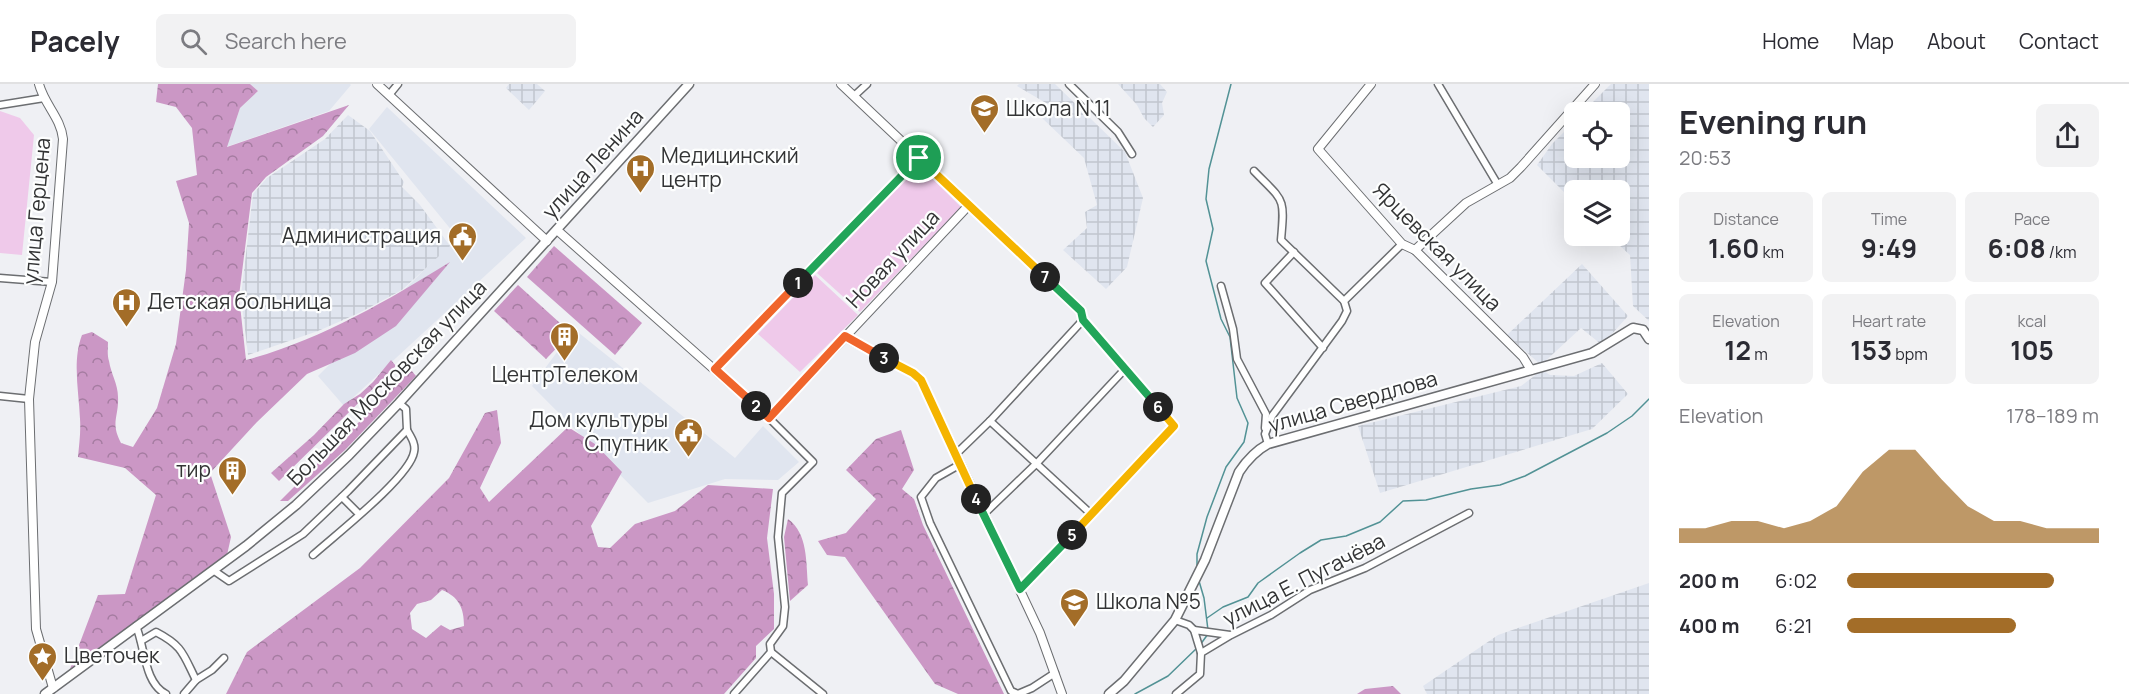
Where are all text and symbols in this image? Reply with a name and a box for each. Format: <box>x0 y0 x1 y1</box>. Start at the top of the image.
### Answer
search box <box>156 14 576 68</box>
text: Pacely <box>30 22 120 60</box>
icon: search <box>177 25 210 58</box>
text: Search here <box>225 26 347 56</box>
text: Home <box>1762 27 1819 55</box>
text: Map <box>1852 27 1894 55</box>
text: About <box>1927 27 1986 55</box>
text: Contact <box>2019 27 2099 55</box>
school or university icon: Школа N 11 <box>969 93 1001 135</box>
place label: Школа N 11 <box>1006 94 1111 122</box>
text: Evening run <box>1679 99 1867 144</box>
street label: улица Ленина <box>535 102 649 224</box>
map controls <box>1564 102 1630 246</box>
button: locate <box>1564 102 1630 168</box>
button: share <box>2036 104 2099 167</box>
pin <box>893 132 944 183</box>
street label: улица Герцена <box>16 136 56 285</box>
place label: Медицинский центр <box>661 141 799 193</box>
icon: arrive <box>902 141 935 174</box>
text: 20:53 <box>1679 144 1731 171</box>
hospital icon: Медицинский центр <box>624 152 656 194</box>
street label: Ярцевская улица <box>1367 176 1508 317</box>
button: layers <box>1564 180 1630 246</box>
street label: Новая улица <box>839 203 945 314</box>
text: Distance <box>1713 208 1779 230</box>
text: Time <box>1871 208 1907 230</box>
text: Pace <box>2014 208 2050 230</box>
public building icon: Администрация <box>446 220 478 262</box>
place label: Администрация <box>282 221 441 249</box>
text: 1.60 <box>1708 230 1759 266</box>
text: 9:49 <box>1861 230 1917 266</box>
text: 6:08 <box>1987 230 2046 266</box>
text: km <box>1759 241 1784 263</box>
text: /km <box>2046 241 2077 263</box>
pin: 7 <box>1030 262 1060 292</box>
text: 7 <box>1041 266 1049 288</box>
pin: 1 <box>783 268 813 298</box>
text: 1 <box>794 272 802 294</box>
street label: Большая Московская улица <box>280 273 492 491</box>
hospital icon: Детская больница <box>110 286 142 328</box>
place label: Детская больница <box>147 287 331 315</box>
text: Elevation <box>1712 310 1780 332</box>
text: Heart rate <box>1852 310 1926 332</box>
text: kcal <box>2017 310 2047 332</box>
building icon: ЦентрТелеком <box>549 320 581 362</box>
text: 12 <box>1724 332 1751 368</box>
text: 153 <box>1850 332 1892 368</box>
text: 105 <box>2010 332 2054 368</box>
pin: 3 <box>869 343 899 373</box>
text: m <box>1751 343 1768 365</box>
text: bpm <box>1892 343 1928 365</box>
text: 3 <box>879 347 889 369</box>
place label: ЦентрТелеком <box>492 360 638 388</box>
street label: улица Свердлова <box>1265 364 1440 439</box>
pin: 2 <box>741 391 771 421</box>
pin: 6 <box>1143 392 1173 422</box>
text: 2 <box>751 395 761 417</box>
text: 6 <box>1153 396 1163 418</box>
text: Elevation <box>1679 402 1763 429</box>
text: 178–189 m <box>2006 402 2099 429</box>
place label: Дом культуры Спутник <box>529 405 669 457</box>
public building icon: Дом культуры Спутник <box>673 416 705 458</box>
building icon: тир <box>216 454 248 496</box>
place label: тир <box>176 455 211 483</box>
pin: 4 <box>961 484 991 514</box>
text: 4 <box>971 488 981 510</box>
pin: 5 <box>1057 520 1087 550</box>
text: 5 <box>1067 524 1077 546</box>
street label: улица Е. Пугачёва <box>1218 526 1389 632</box>
text: 200 m <box>1679 567 1739 594</box>
text: 6:02 <box>1775 567 1817 594</box>
school or university icon: Школа №5 <box>1059 586 1091 628</box>
place label: Школа №5 <box>1096 587 1201 615</box>
text: 400 m <box>1679 612 1739 639</box>
text: 6:21 <box>1775 612 1813 639</box>
place icon: Цветочек <box>27 640 59 682</box>
place label: Цветочек <box>64 641 160 669</box>

